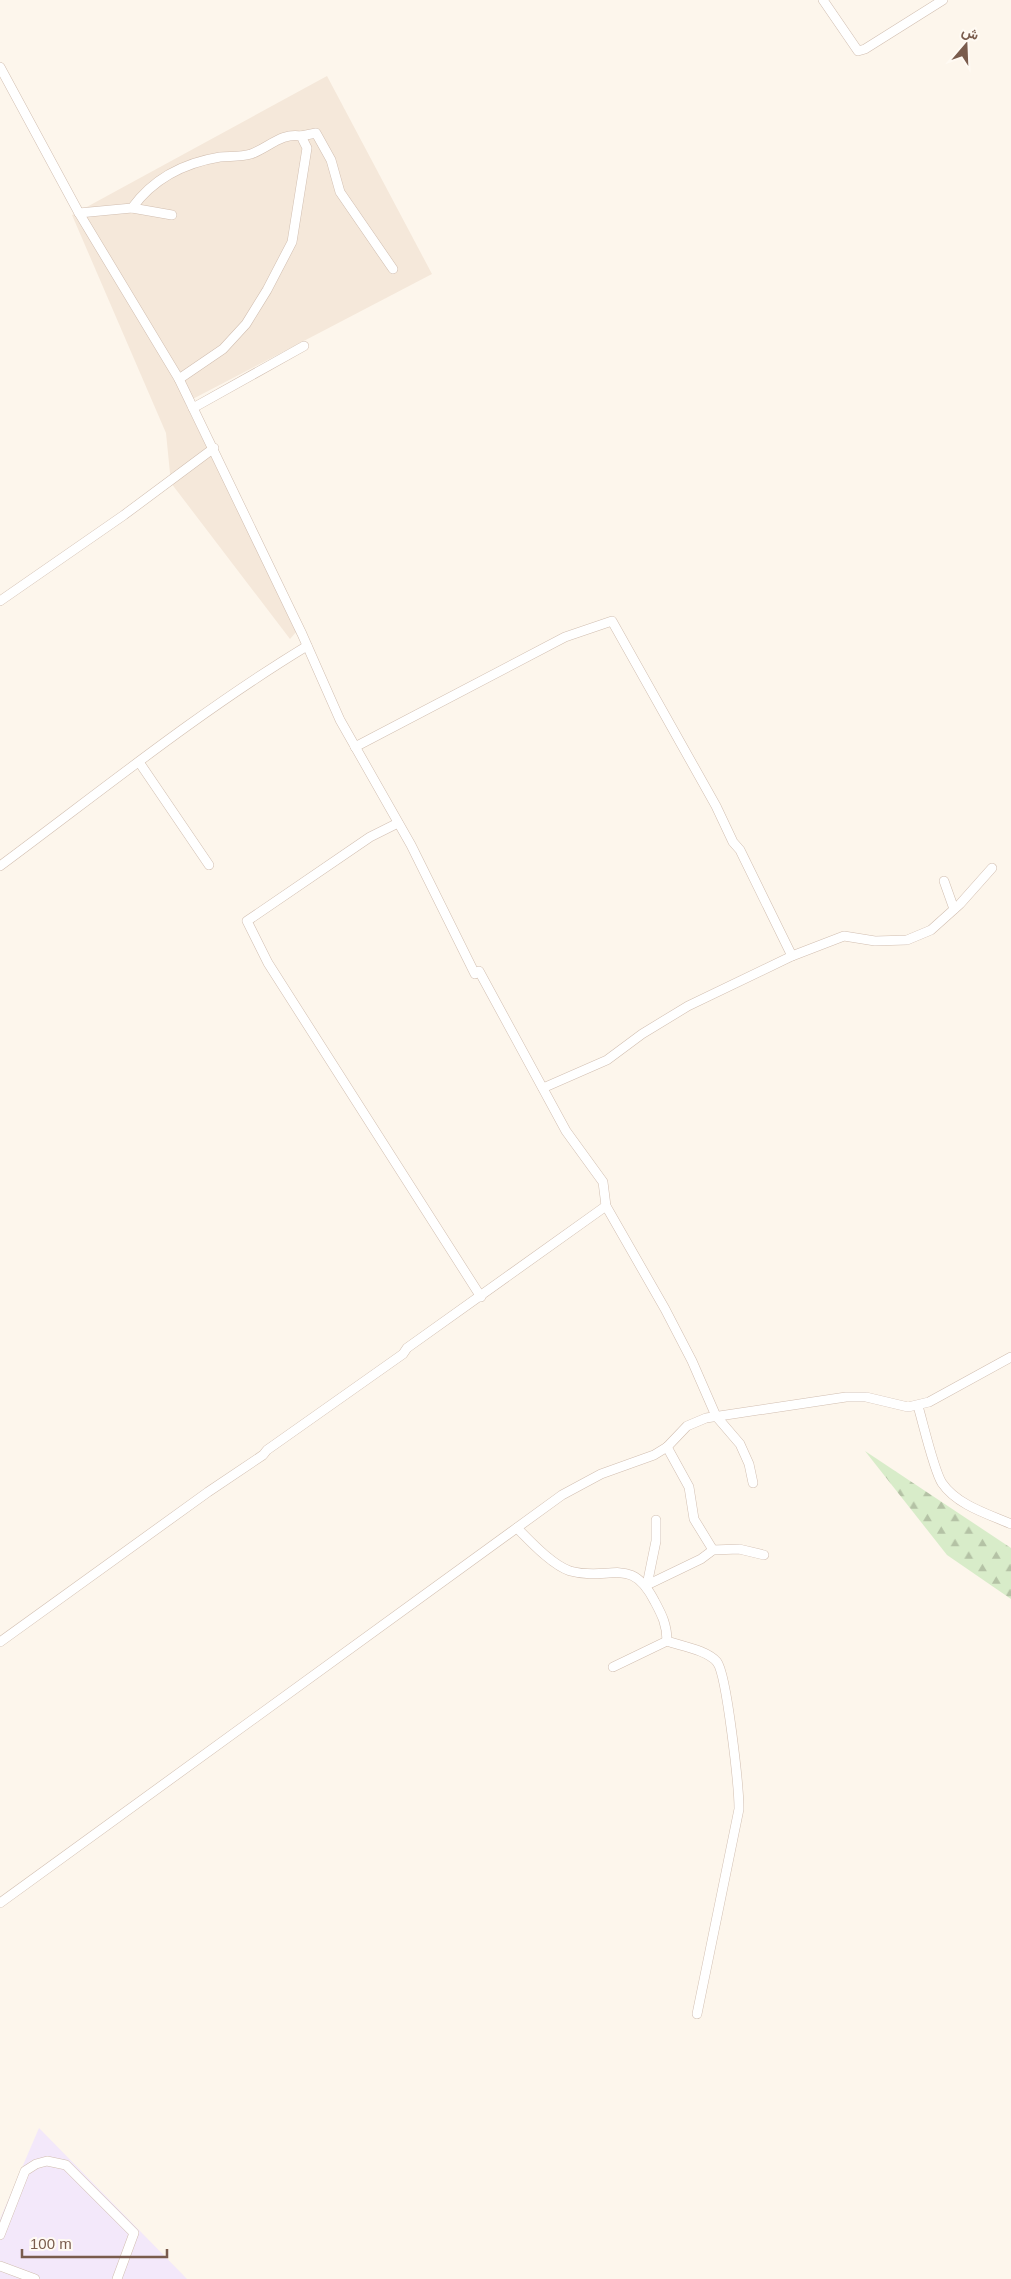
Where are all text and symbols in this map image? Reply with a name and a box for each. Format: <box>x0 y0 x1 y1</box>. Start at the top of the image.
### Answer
north arrow <box>941 20 991 70</box>
text: ش <box>959 22 981 44</box>
scale bar <box>22 2226 168 2258</box>
text: 100 m <box>30 2235 72 2252</box>

